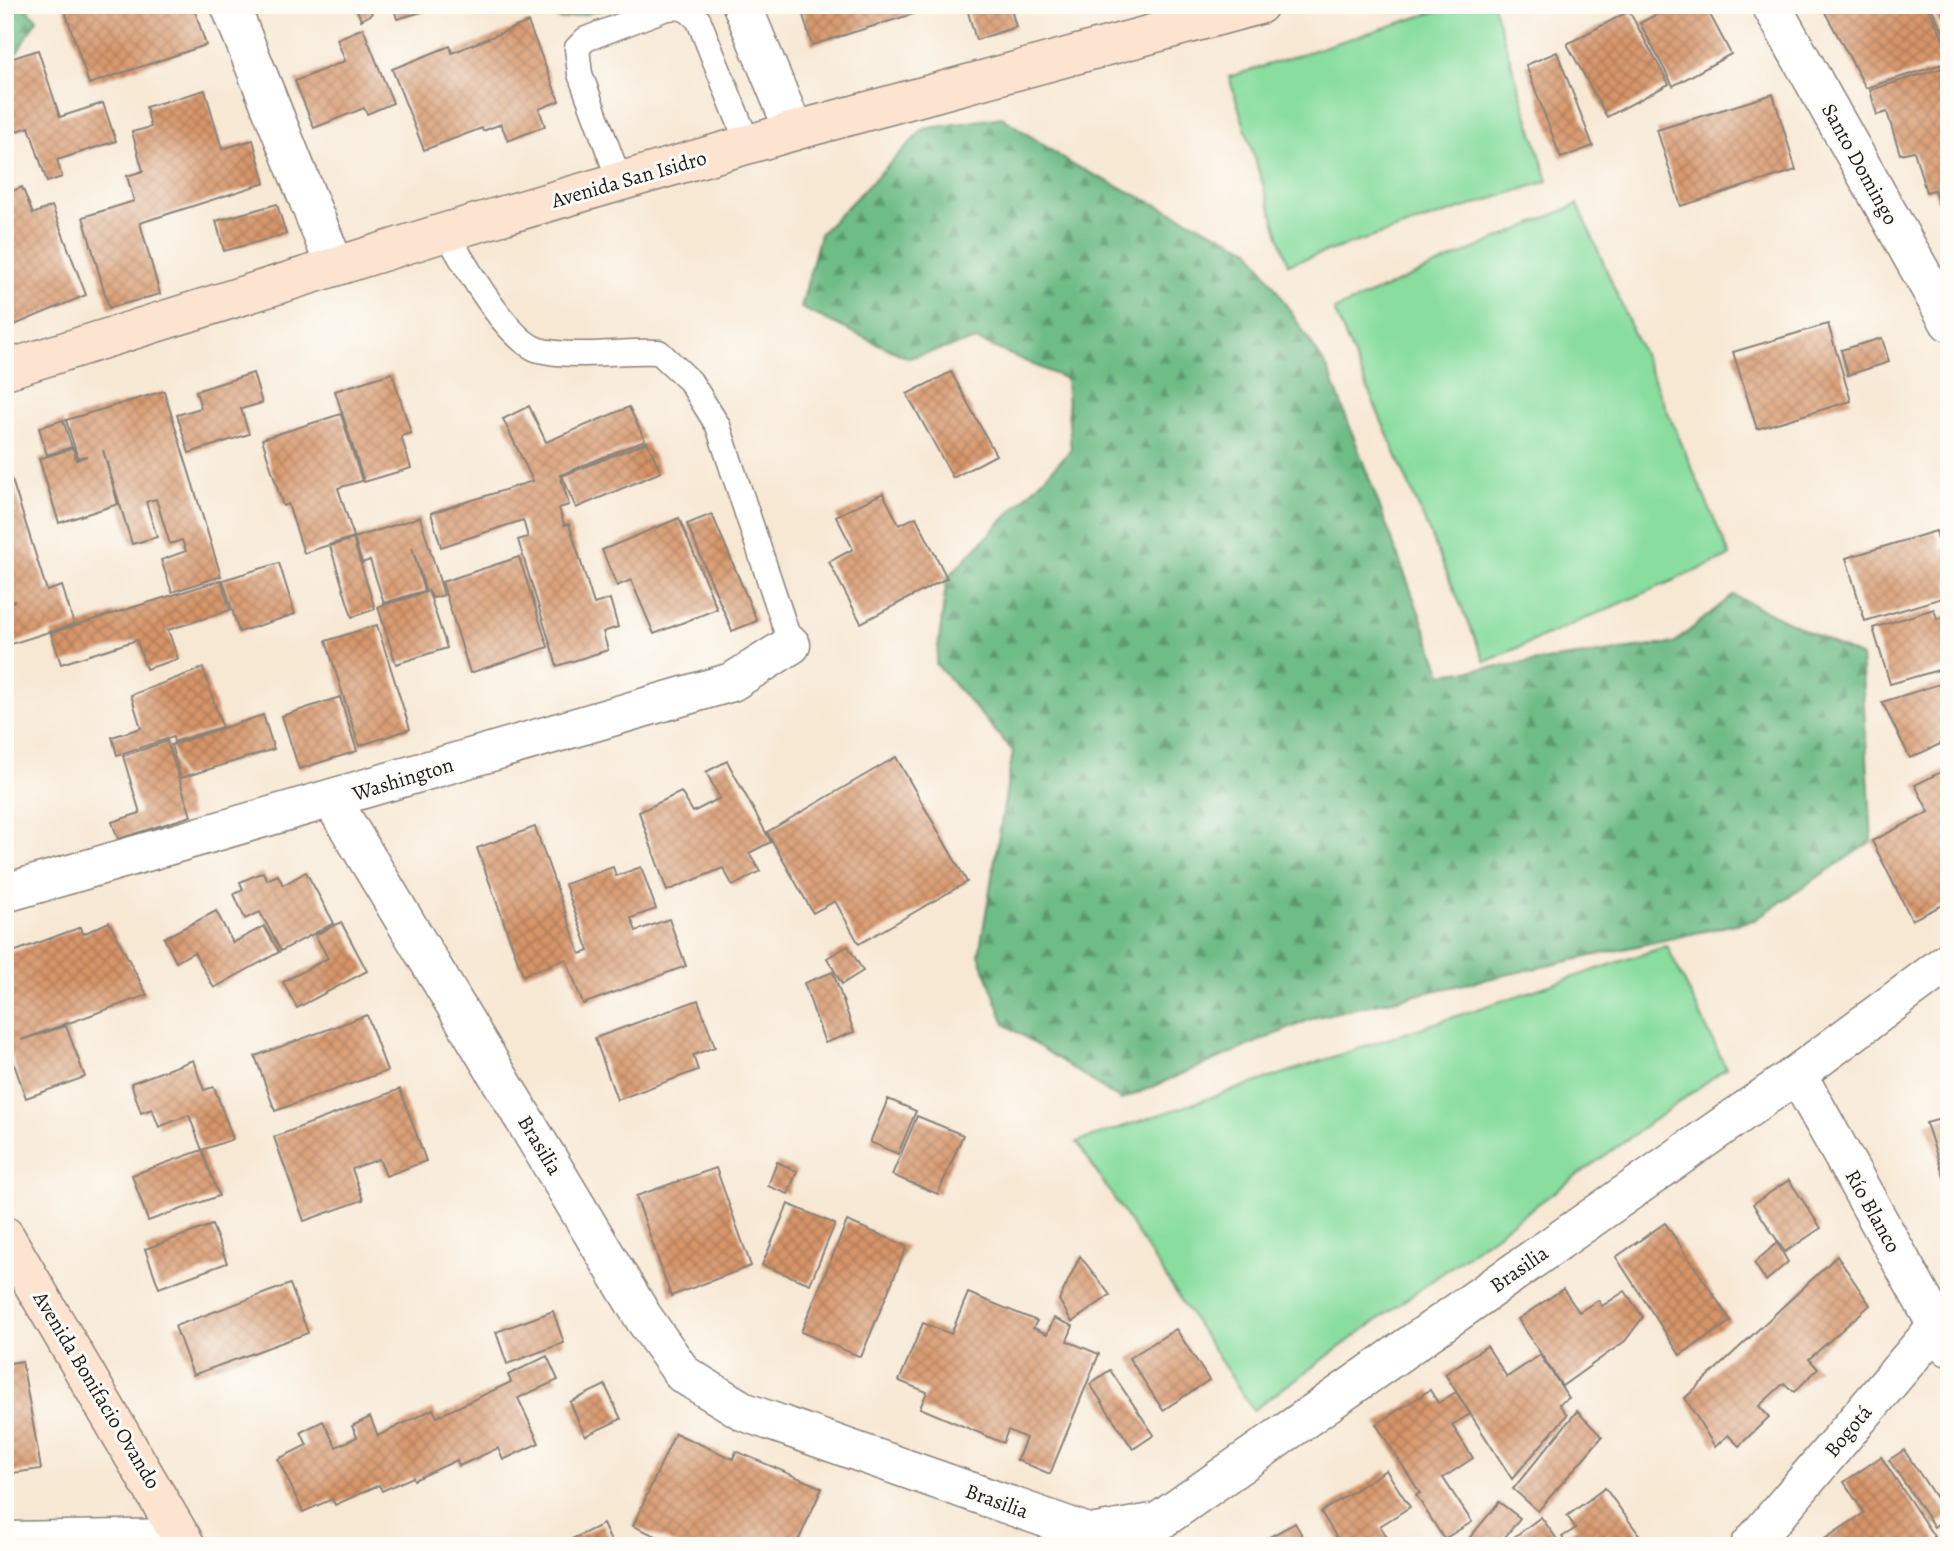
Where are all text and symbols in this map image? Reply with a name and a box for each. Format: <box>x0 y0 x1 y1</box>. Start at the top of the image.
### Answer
street label: Santo Domingo <box>1815 98 1905 230</box>
street label: Avenida San Isidro <box>547 143 710 215</box>
street label: Washington <box>348 750 457 808</box>
street label: Brasilia <box>511 1110 569 1180</box>
street label: Río Blanco <box>1839 1164 1907 1258</box>
street label: Brasilia <box>1484 1239 1554 1299</box>
street label: Avenida Bonifacio Ovando <box>26 1285 167 1494</box>
street label: Bogotá <box>1818 1399 1878 1463</box>
street label: Brasilia <box>962 1477 1033 1525</box>

